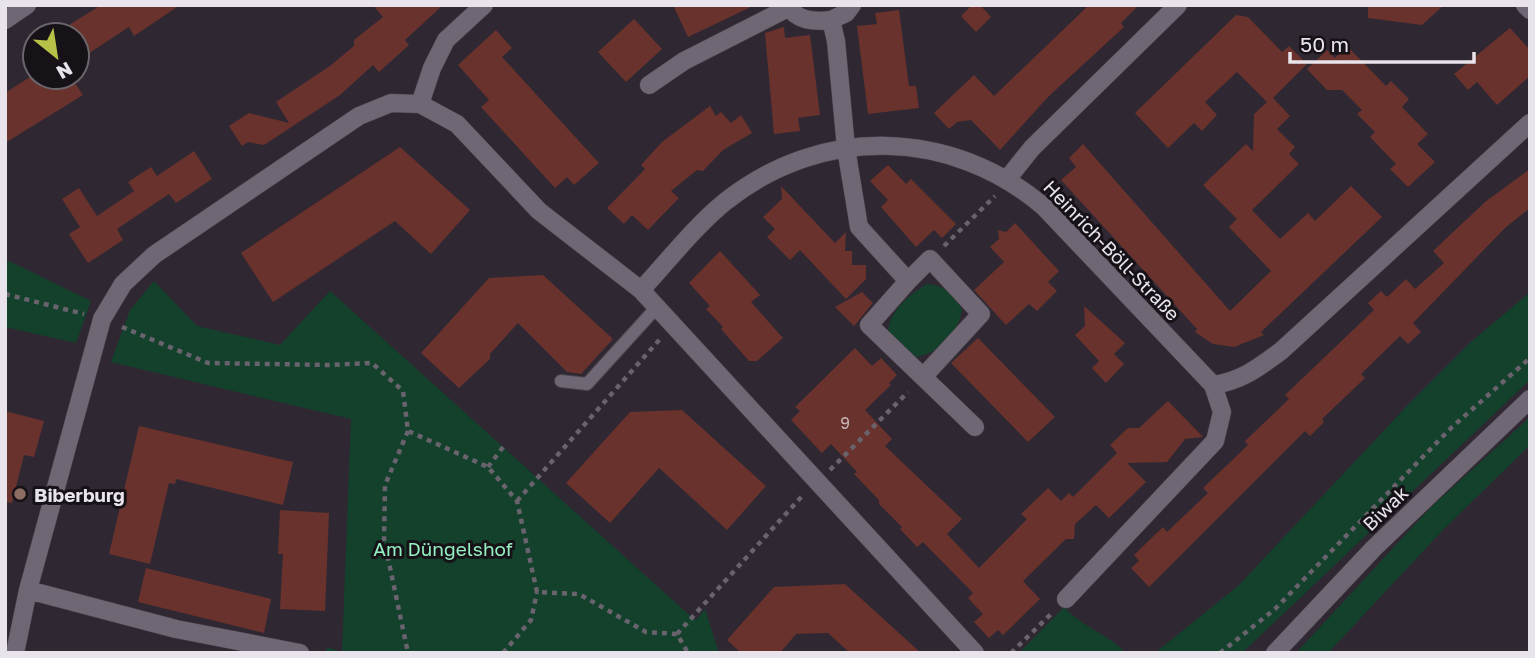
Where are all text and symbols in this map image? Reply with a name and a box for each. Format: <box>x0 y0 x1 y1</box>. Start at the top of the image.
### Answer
north arrow <box>21 21 91 91</box>
scale bar <box>1290 21 1474 65</box>
text: 50 m <box>1300 31 1349 57</box>
text: N <box>53 58 77 85</box>
street label: Heinrich-Böll-Straße <box>1039 175 1185 325</box>
house number: 9 <box>840 413 850 433</box>
street label: Biwak <box>1357 481 1413 535</box>
place label: Biberburg <box>34 483 125 506</box>
marker: Biberburg <box>12 486 28 502</box>
park label: Am Düngelshof <box>373 537 513 560</box>

